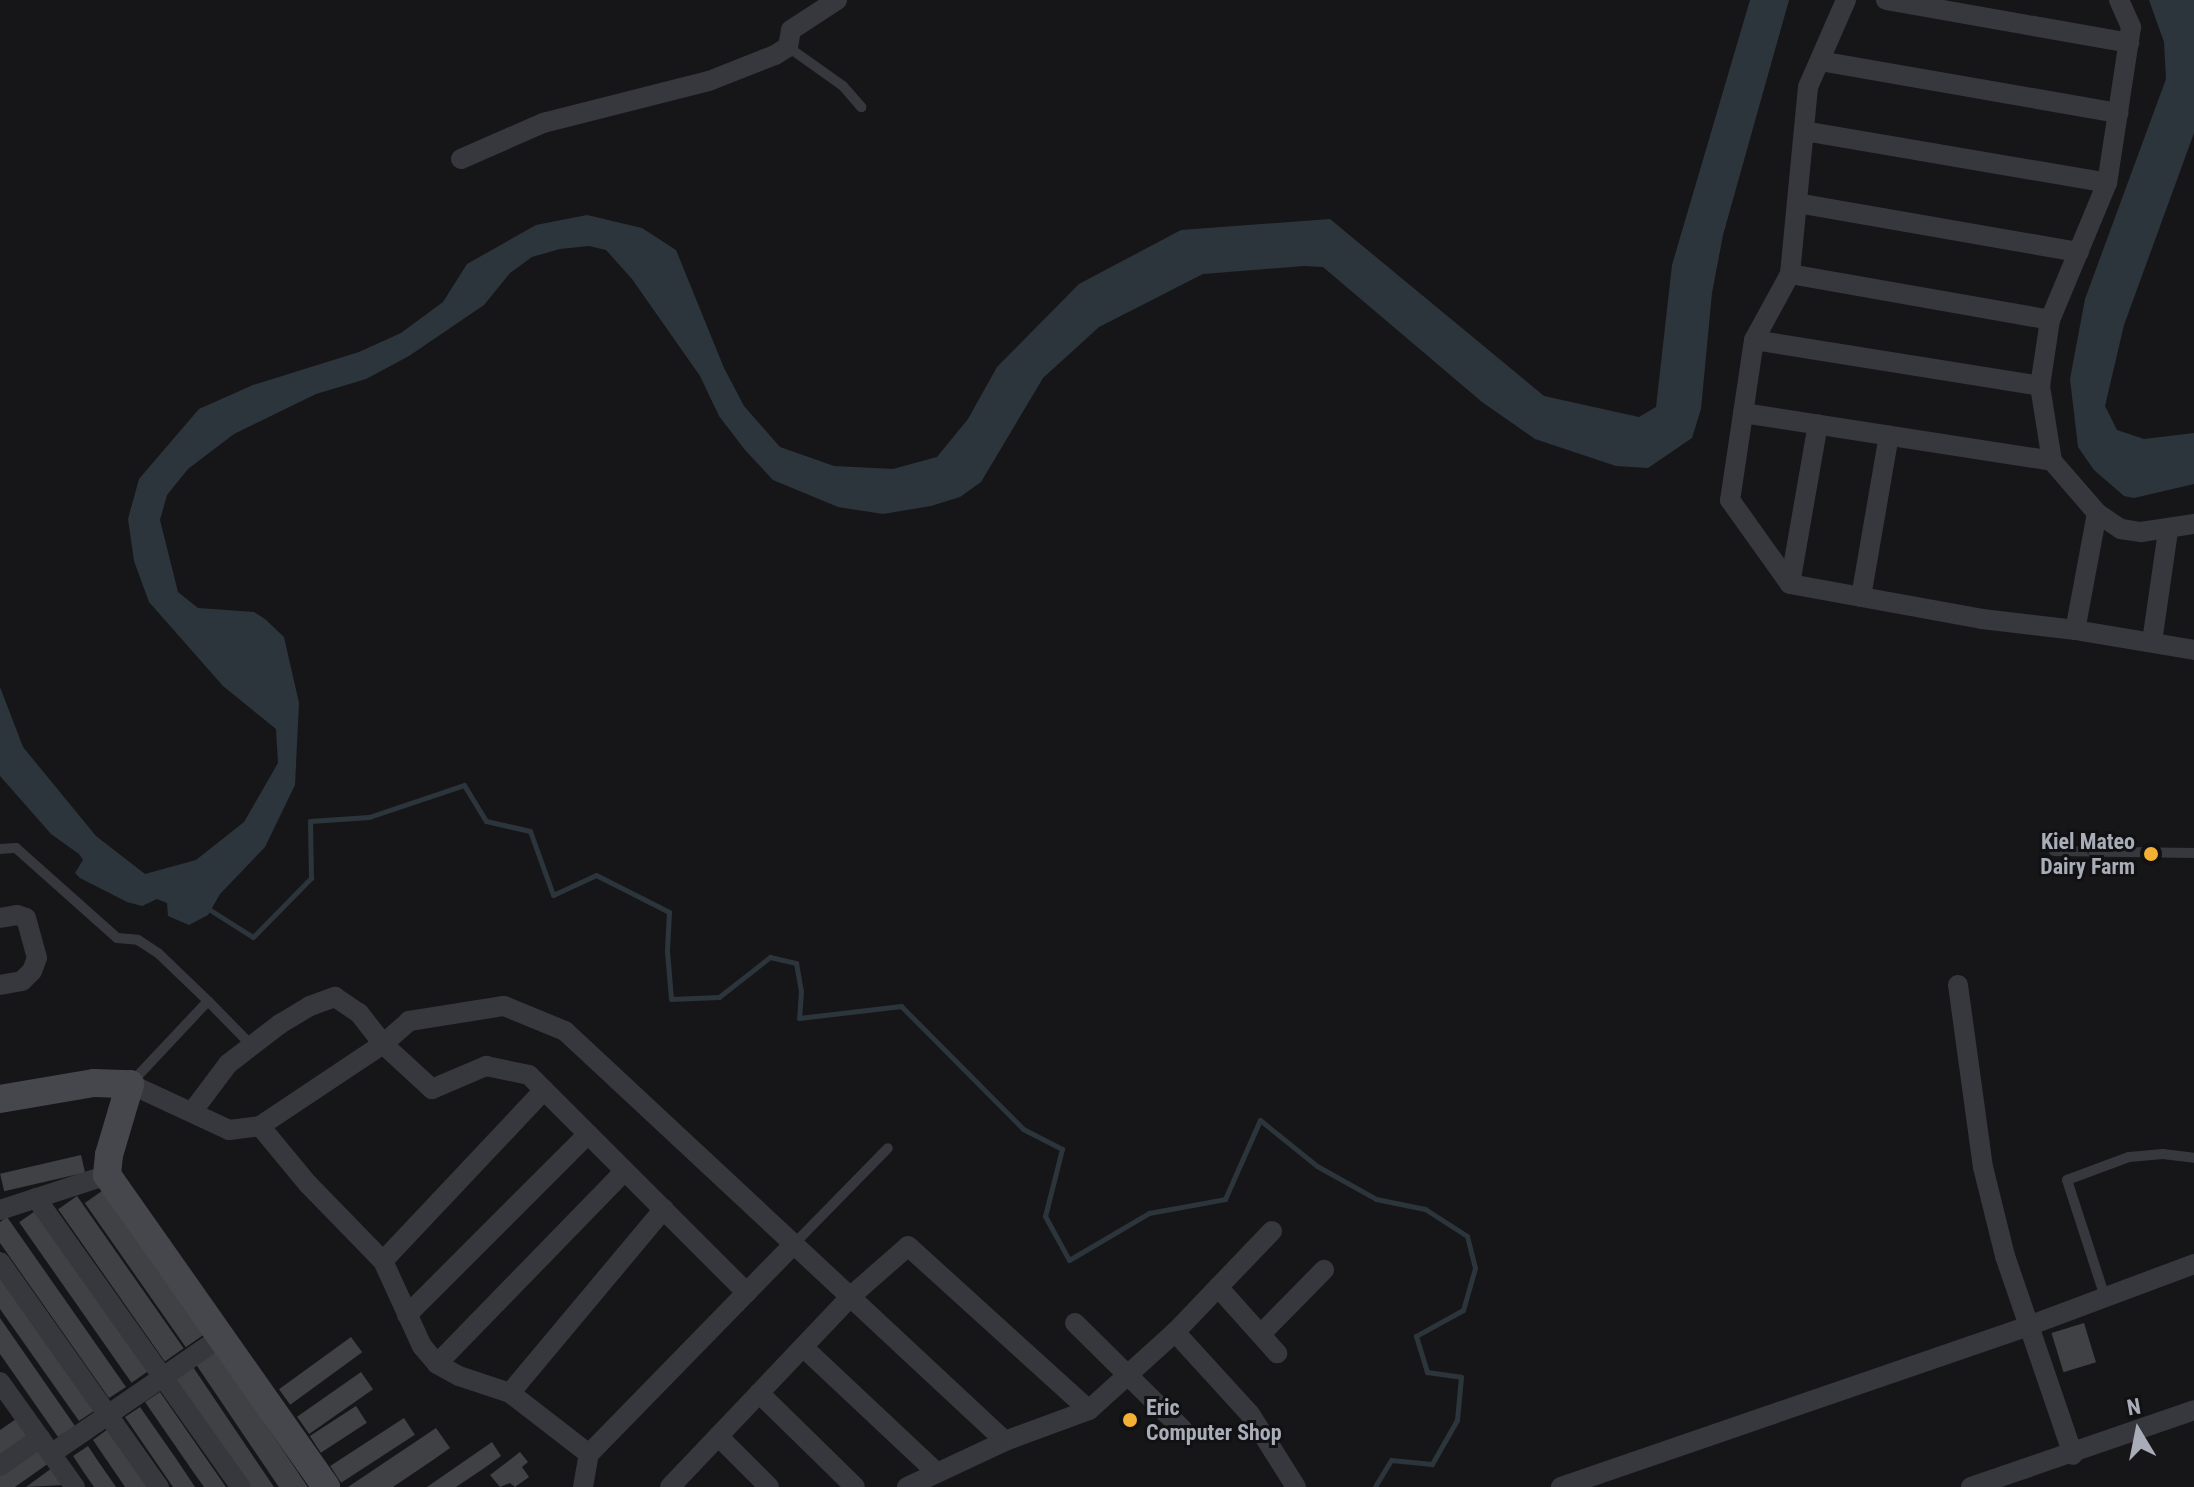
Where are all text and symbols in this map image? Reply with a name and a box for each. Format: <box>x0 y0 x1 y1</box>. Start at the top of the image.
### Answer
place label: Kiel Mateo Dairy Farm <box>2040 828 2135 880</box>
marker: Kiel Mateo Dairy Farm <box>2142 845 2160 863</box>
north arrow <box>2098 1391 2178 1471</box>
text: N <box>2125 1393 2143 1420</box>
place label: Eric Computer Shop <box>1146 1394 1282 1446</box>
marker: Eric Computer Shop <box>1121 1411 1139 1429</box>

